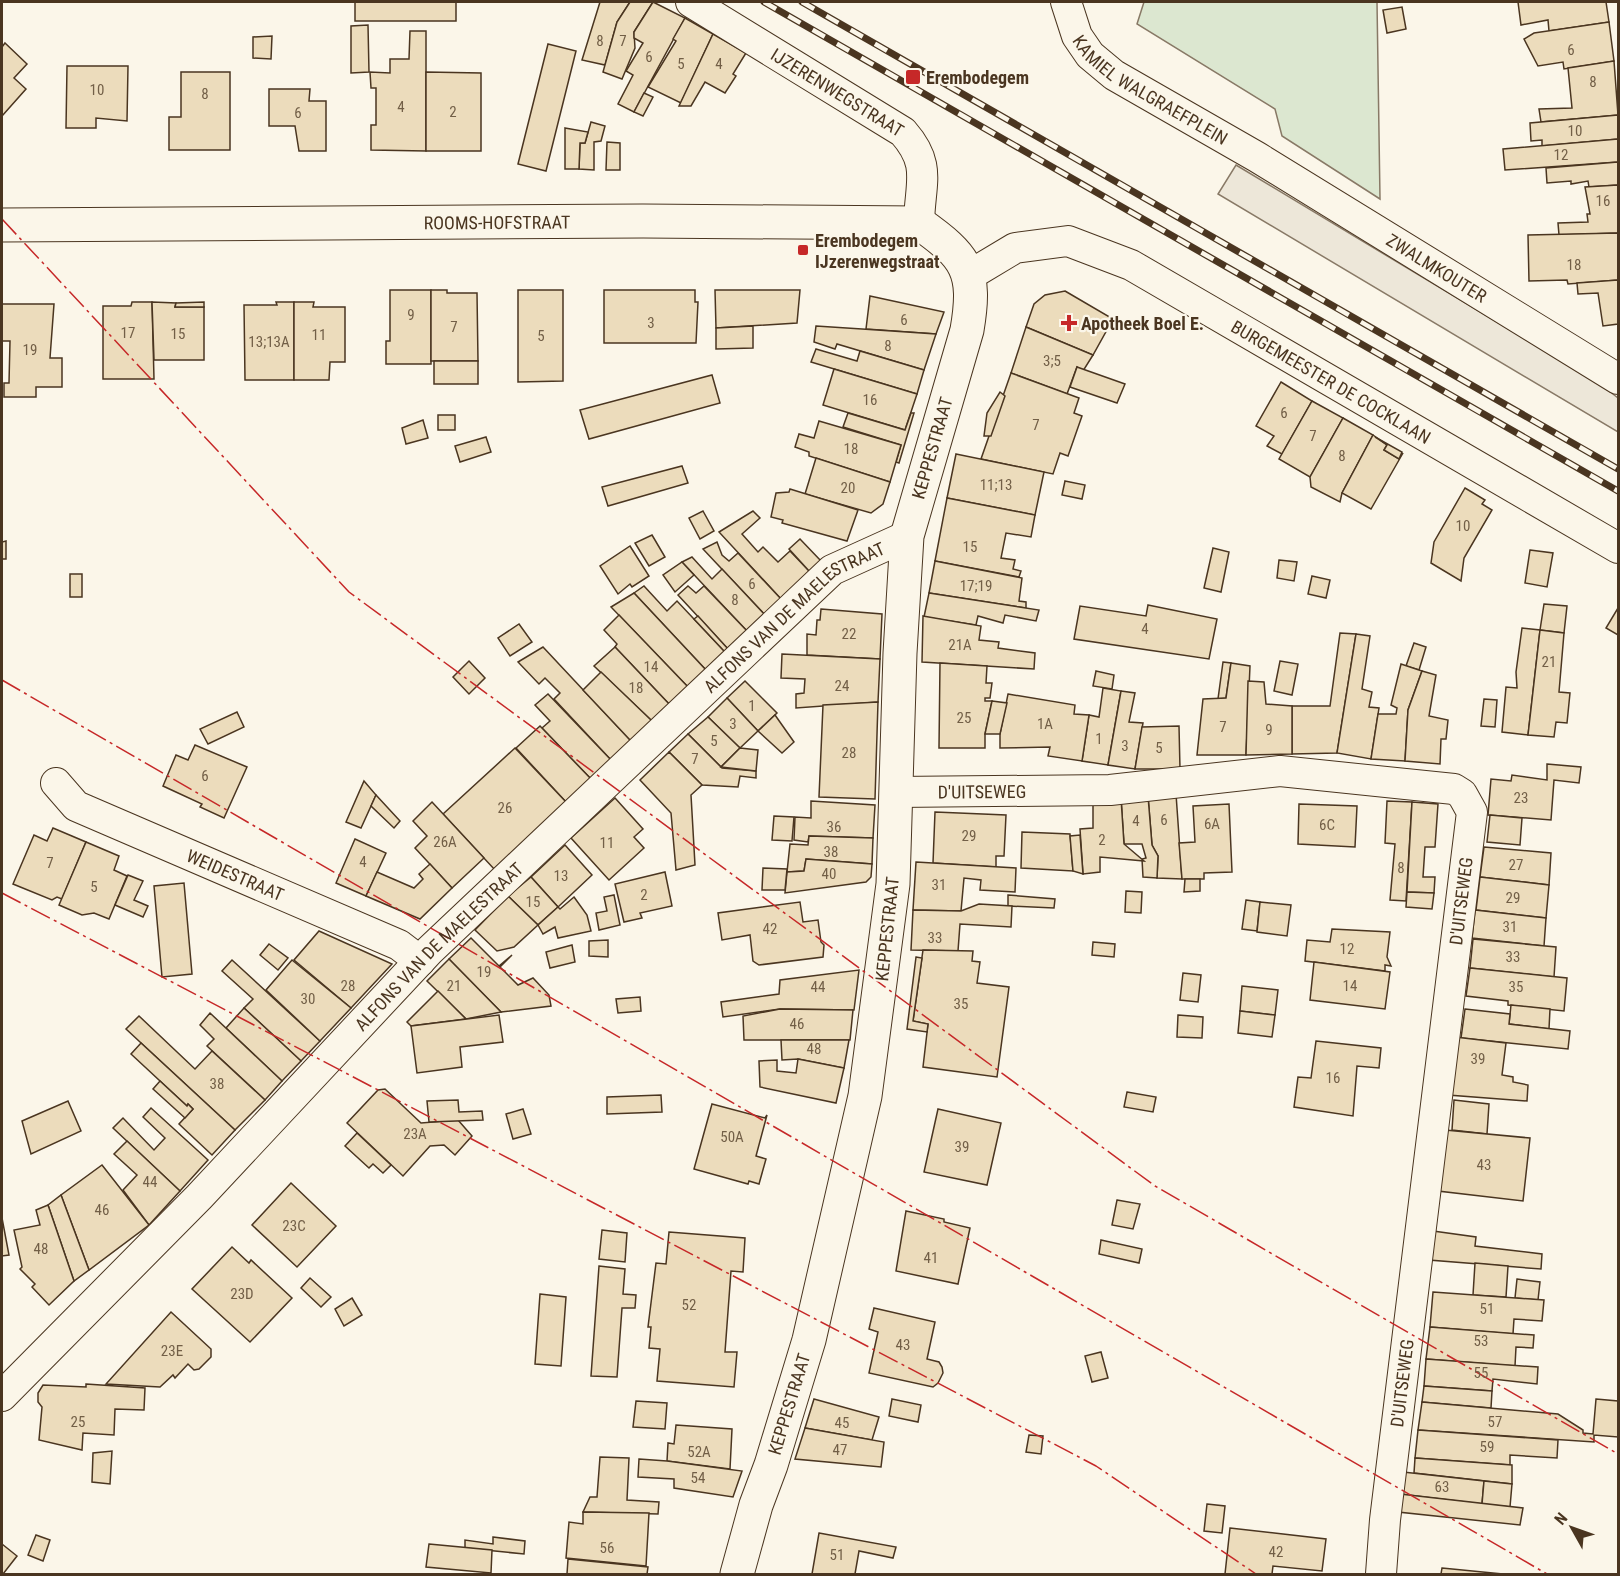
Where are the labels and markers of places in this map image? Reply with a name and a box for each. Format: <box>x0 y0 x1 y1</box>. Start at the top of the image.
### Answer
place label: Erembodegem <box>926 67 1029 88</box>
marker: Erembodegem <box>904 68 922 86</box>
place label: Erembodegem IJzerenwegstraat <box>815 230 940 272</box>
marker: Erembodegem IJzerenwegstraat <box>796 243 810 257</box>
place label: Apotheek Boel E. <box>1081 313 1204 334</box>
marker: Apotheek Boel E. <box>1062 316 1076 330</box>

